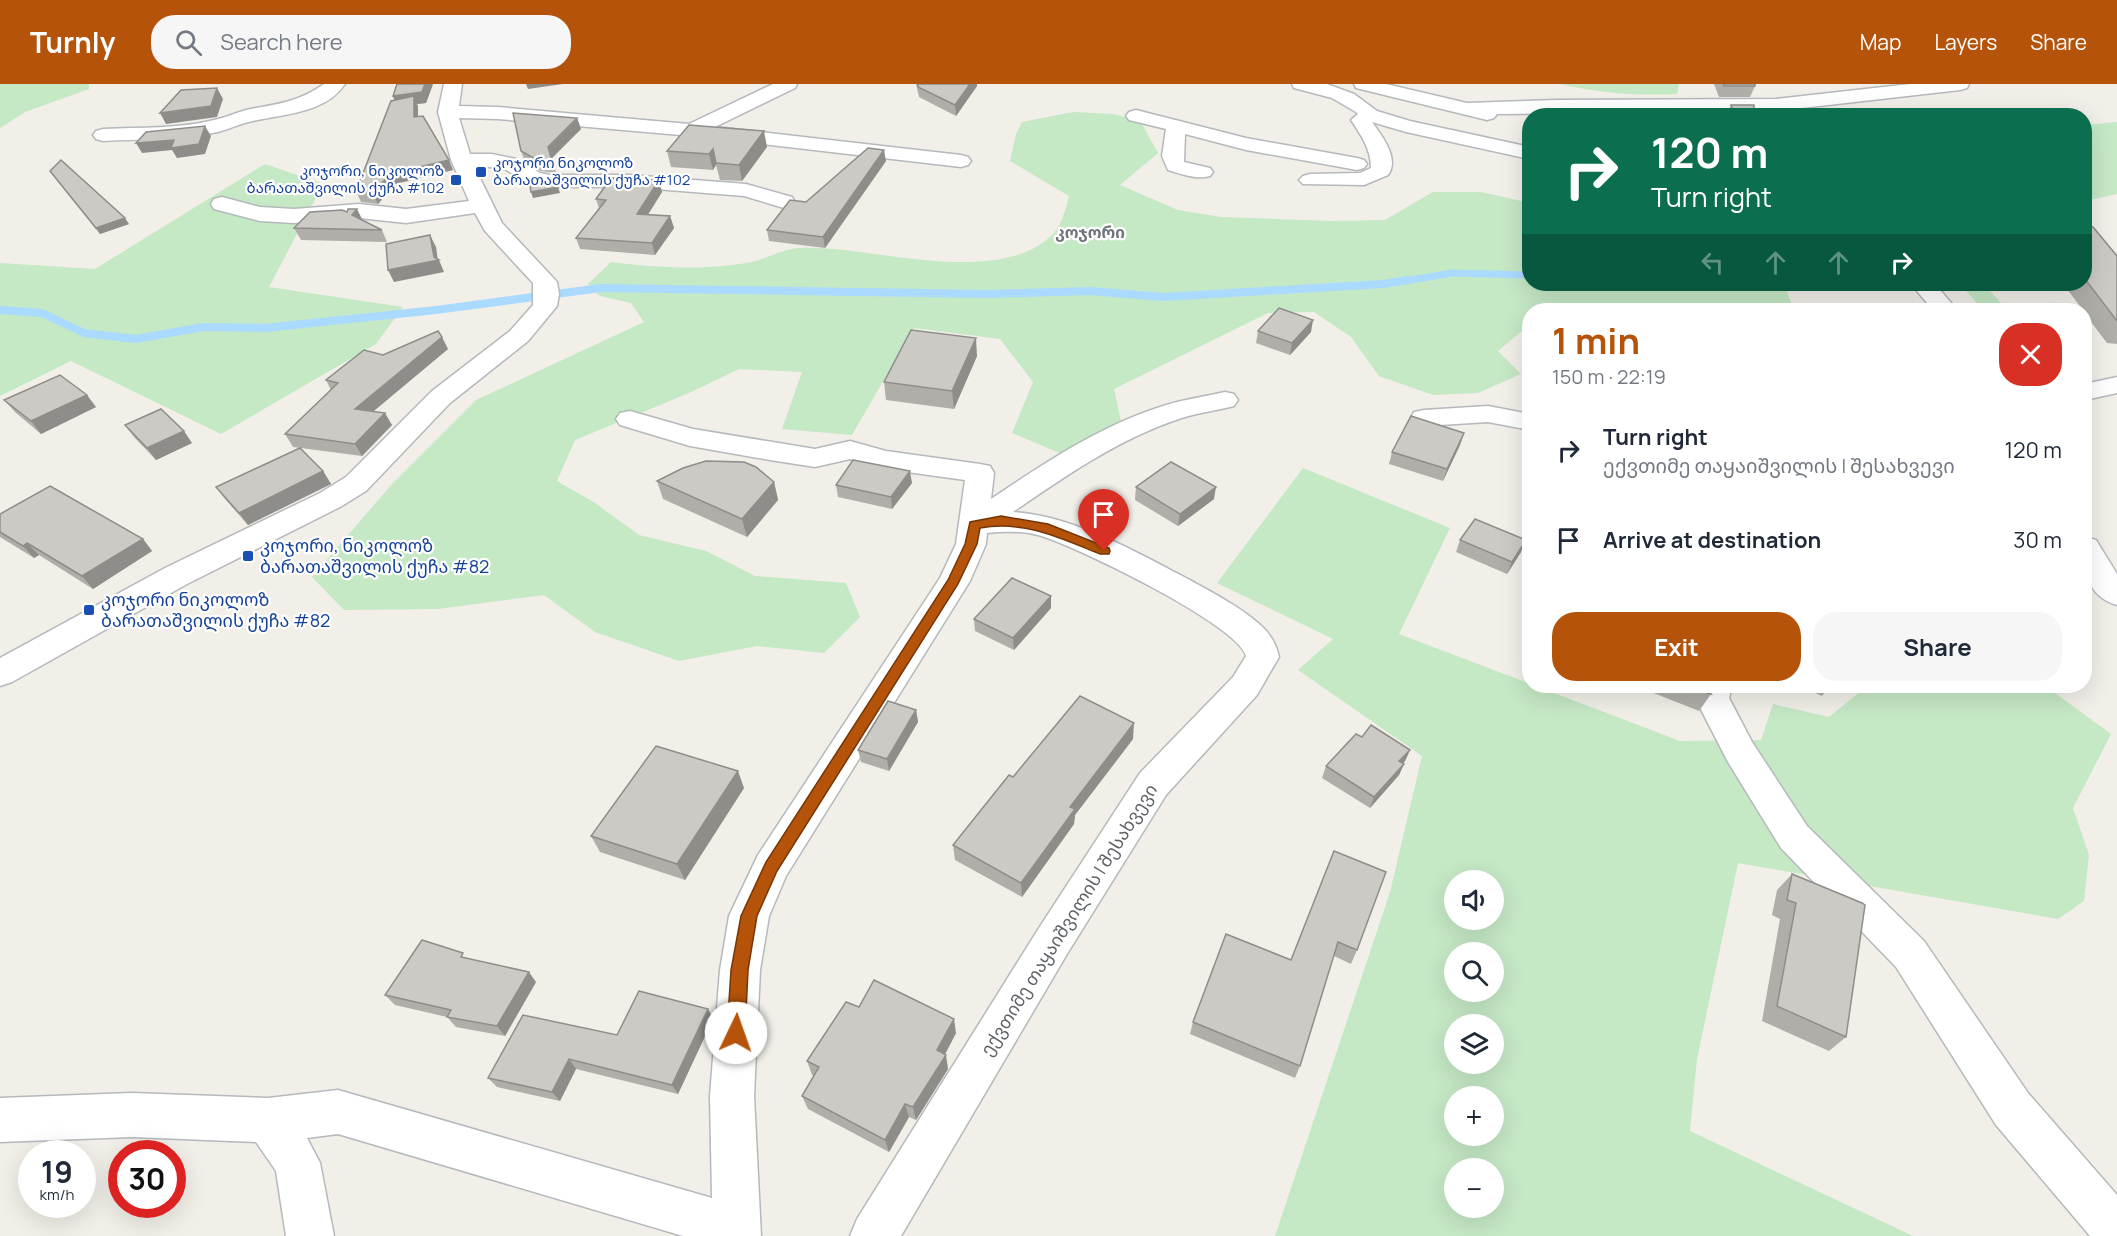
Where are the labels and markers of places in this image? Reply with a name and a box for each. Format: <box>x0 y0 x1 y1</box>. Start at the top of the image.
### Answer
place label: კოჯორი ნიკოლოზ ბარათაშვილის ქუჩა #102 <box>493 152 690 190</box>
place label: კოჯორი, ნიკოლოზ ბარათაშვილის ქუჩა #102 <box>247 160 444 198</box>
marker: კოჯორი ნიკოლოზ ბარათაშვილის ქუჩა #102 <box>474 165 488 179</box>
marker: კოჯორი, ნიკოლოზ ბარათაშვილის ქუჩა #102 <box>449 173 463 187</box>
pin <box>1078 489 1129 551</box>
place label: კოჯორი, ნიკოლოზ ბარათაშვილის ქუჩა #82 <box>260 533 489 578</box>
marker: კოჯორი, ნიკოლოზ ბარათაშვილის ქუჩა #82 <box>241 549 255 563</box>
place label: კოჯორი ნიკოლოზ ბარათაშვილის ქუჩა #82 <box>101 587 330 632</box>
marker: კოჯორი ნიკოლოზ ბარათაშვილის ქუჩა #82 <box>82 603 96 617</box>

